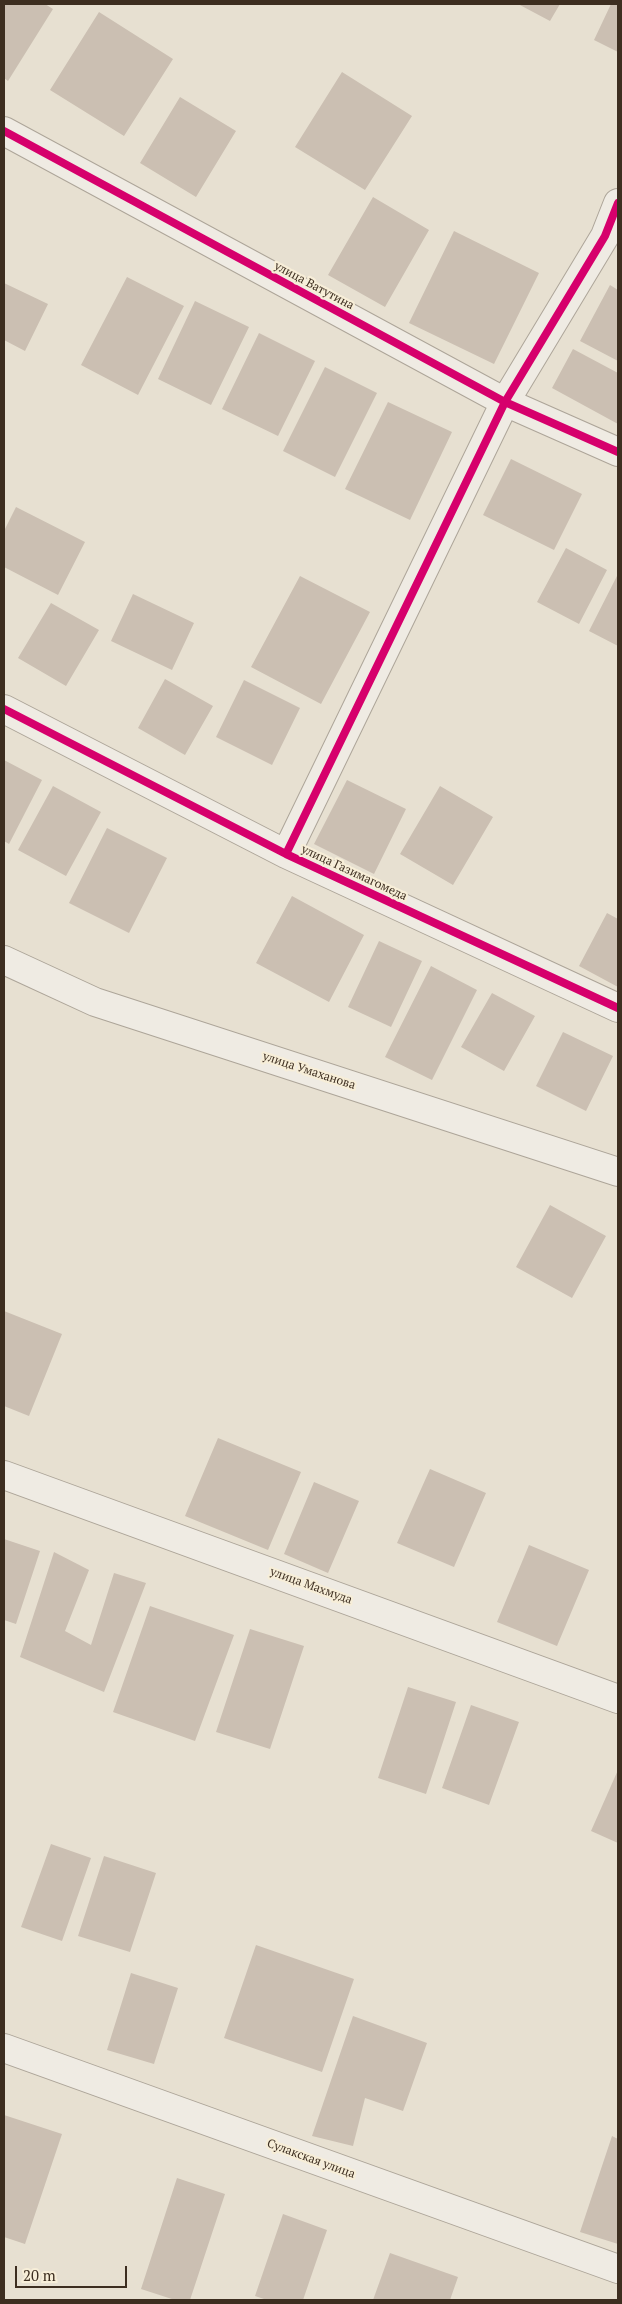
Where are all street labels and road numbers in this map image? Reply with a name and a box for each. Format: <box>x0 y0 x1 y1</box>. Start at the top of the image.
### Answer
street label: улица Ватутина <box>272 259 356 313</box>
street label: улица Газимагомеда <box>299 842 409 904</box>
street label: улица Умаханова <box>261 1049 357 1093</box>
street label: улица Махмуда <box>268 1564 354 1608</box>
street label: Сулакская улица <box>265 2136 357 2182</box>

